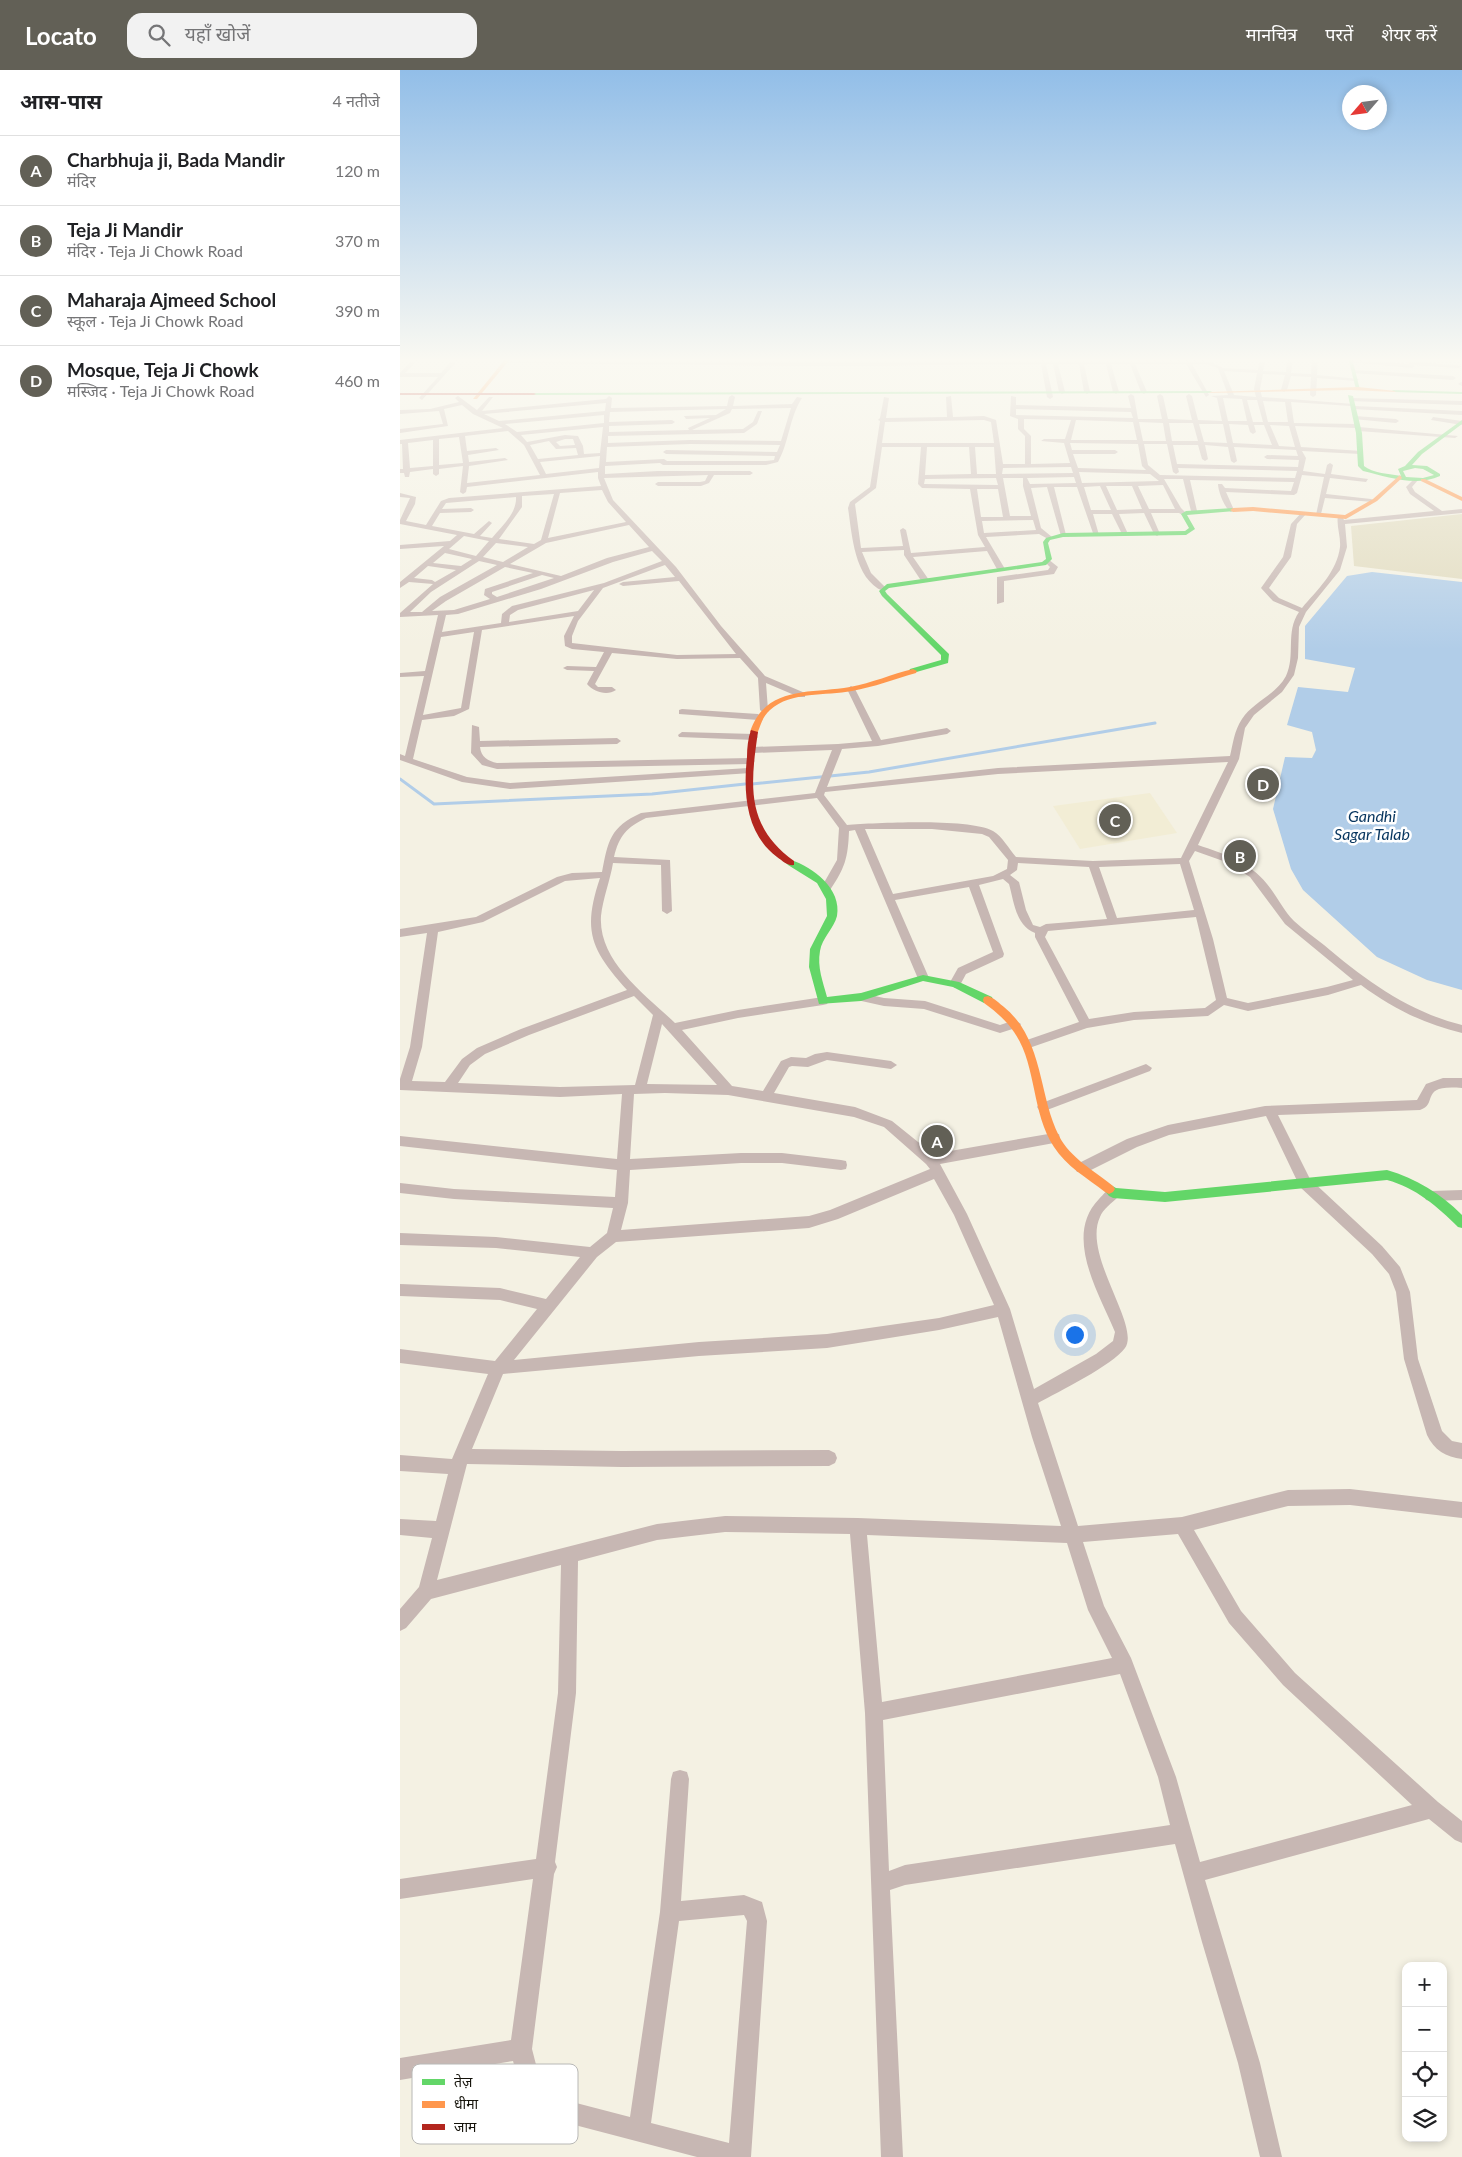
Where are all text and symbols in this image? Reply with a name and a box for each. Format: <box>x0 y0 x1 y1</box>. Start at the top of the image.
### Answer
search box <box>127 13 477 58</box>
text: Locato <box>25 21 97 50</box>
icon: search <box>145 21 173 49</box>
text: यहाँ खोजें <box>185 22 250 45</box>
text: मानचित्र <box>1246 23 1297 45</box>
text: परतें <box>1325 23 1353 45</box>
text: शेयर करें <box>1381 23 1437 45</box>
north arrow <box>1342 85 1387 130</box>
text: आस-पास <box>20 88 102 113</box>
text: 4 नतीजे <box>333 91 380 110</box>
text: Charbhuja ji, Bada Mandir <box>67 148 285 171</box>
text: A <box>30 161 42 180</box>
text: 120 m <box>335 161 380 180</box>
text: मंदिर <box>67 171 96 190</box>
text: Teja Ji Mandir <box>67 218 183 241</box>
text: B <box>31 231 41 250</box>
text: 370 m <box>335 231 380 250</box>
text: मंदिर · Teja Ji Chowk Road <box>67 241 243 260</box>
text: Maharaja Ajmeed School <box>67 288 276 311</box>
text: C <box>31 301 41 320</box>
text: 390 m <box>335 301 380 320</box>
text: स्कूल · Teja Ji Chowk Road <box>67 311 244 330</box>
text: Mosque, Teja Ji Chowk <box>67 358 259 381</box>
text: D <box>30 371 42 390</box>
text: 460 m <box>335 371 380 390</box>
text: मस्जिद · Teja Ji Chowk Road <box>67 381 254 400</box>
pin: D <box>1247 765 1279 803</box>
pin: C <box>1099 801 1131 839</box>
water label: Gandhi Sagar Talab <box>1334 806 1410 843</box>
pin: B <box>1224 837 1256 875</box>
pin: A <box>921 1122 953 1160</box>
your location <box>1062 1322 1088 1348</box>
map controls <box>1402 1962 1447 2142</box>
button: + <box>1402 1962 1447 2007</box>
button: − <box>1402 2007 1447 2052</box>
button: locate <box>1402 2052 1447 2097</box>
legend <box>412 2064 578 2144</box>
text: तेज़ <box>454 2073 473 2090</box>
text: धीमा <box>454 2095 479 2112</box>
button: layers <box>1402 2097 1447 2142</box>
text: जाम <box>454 2118 477 2135</box>

